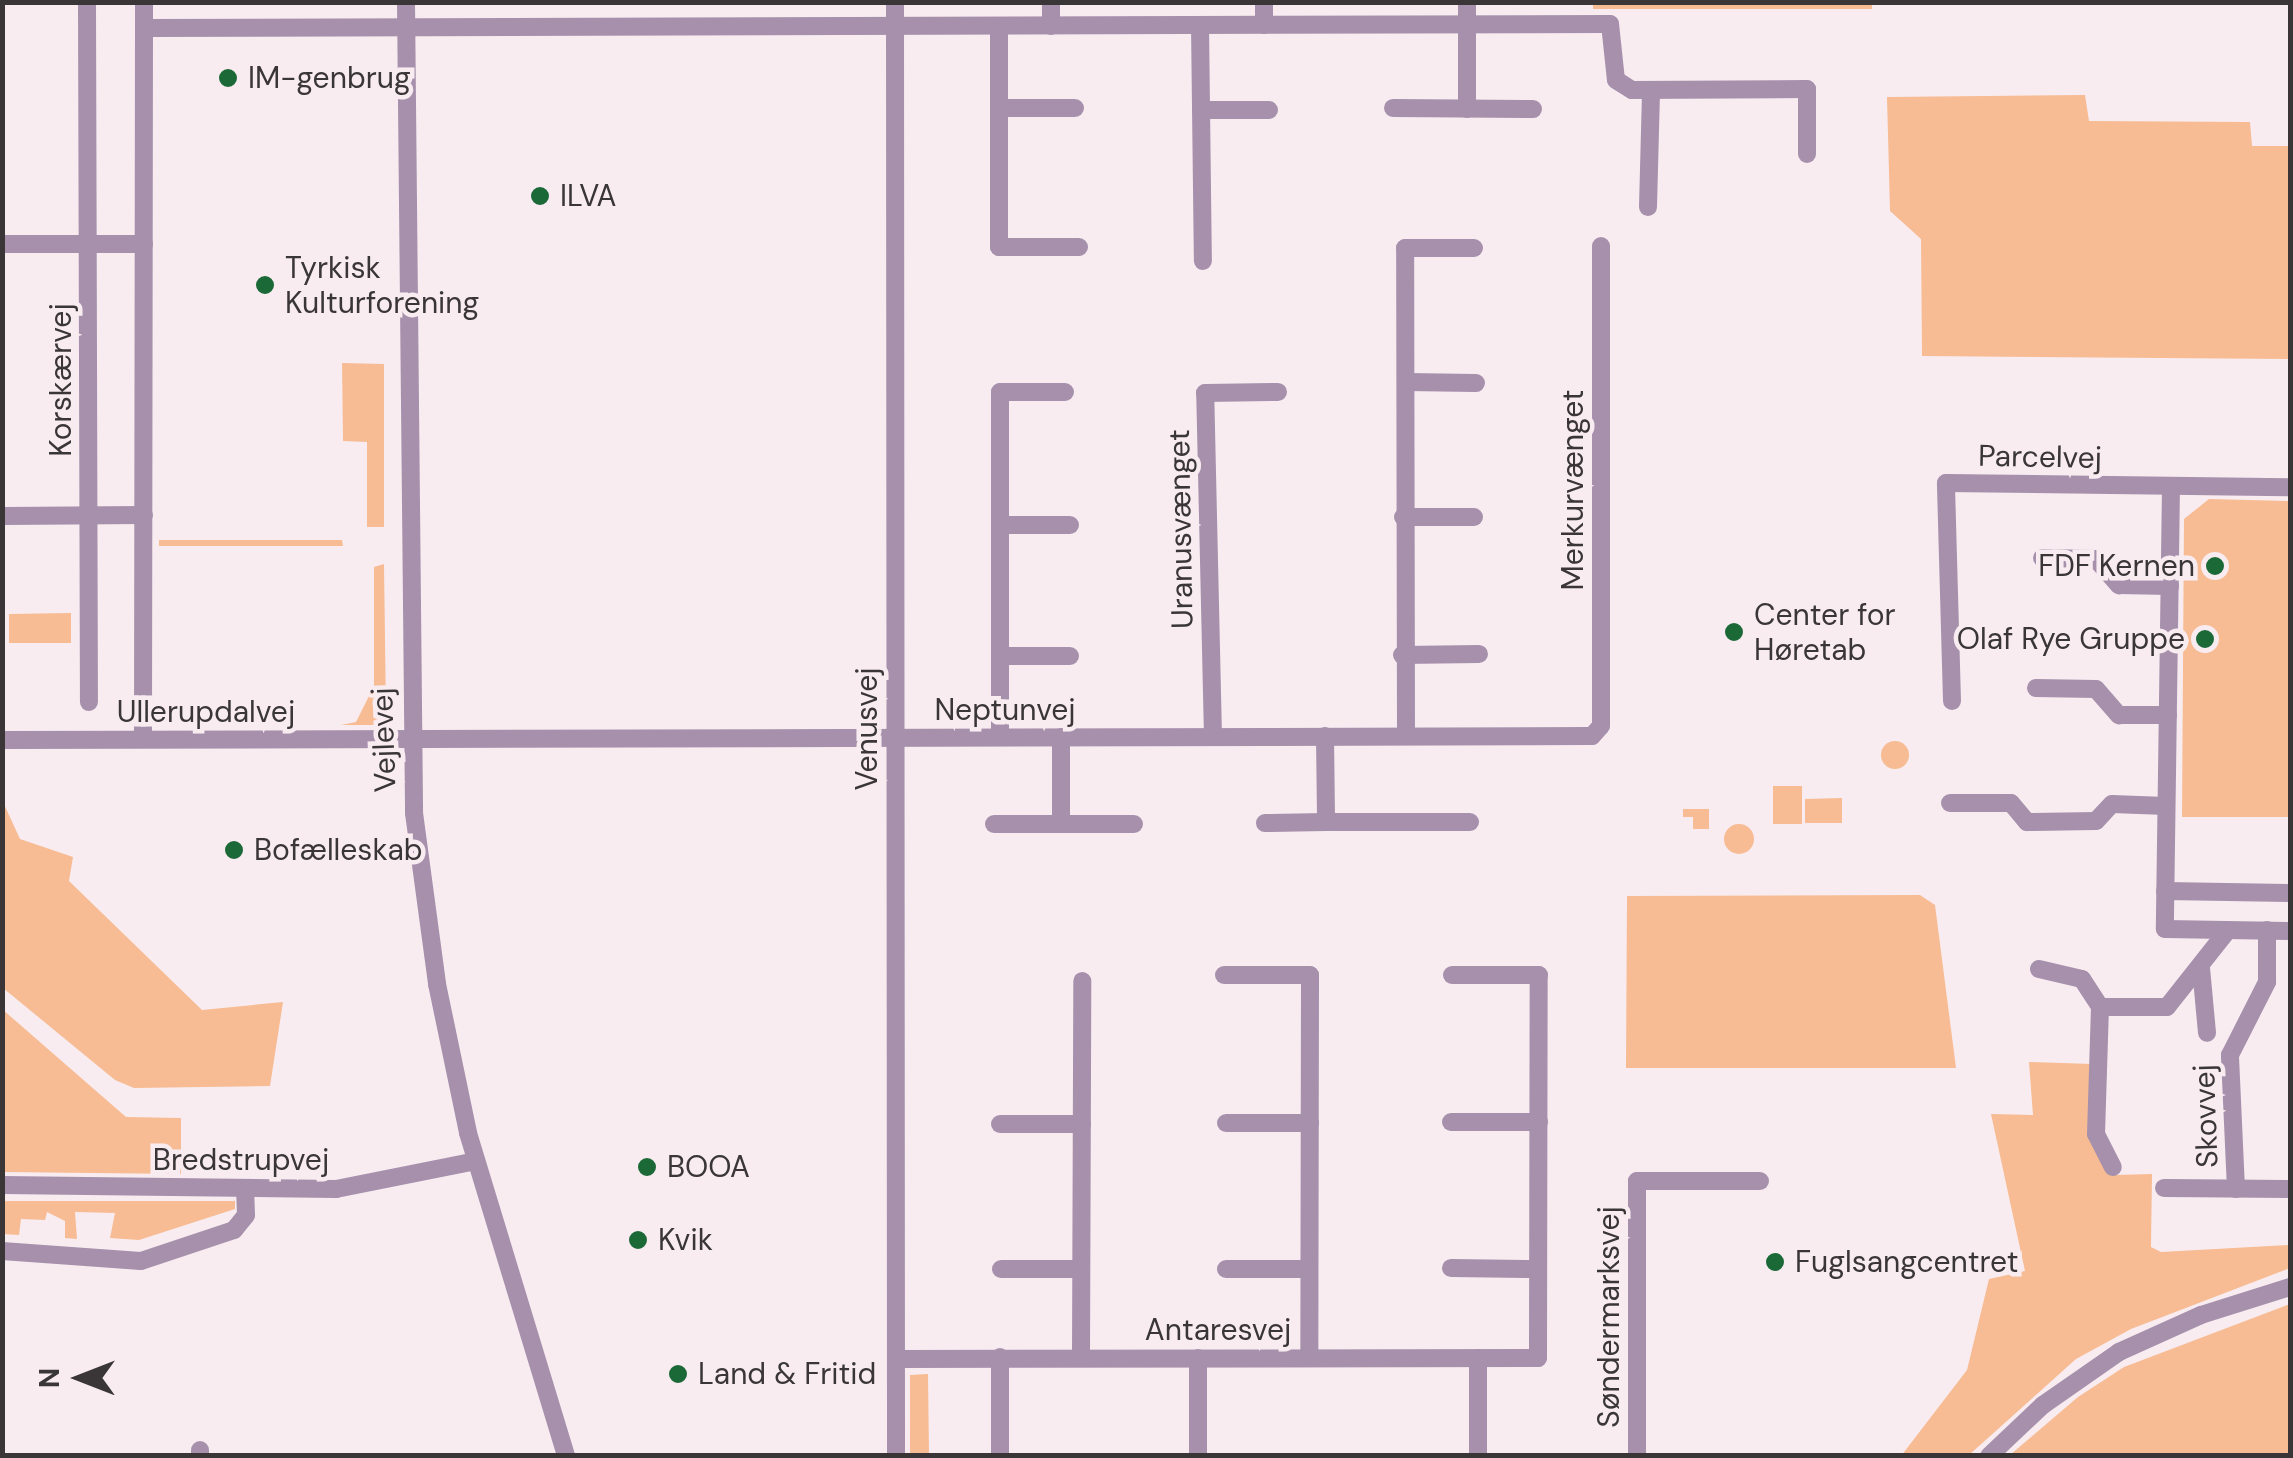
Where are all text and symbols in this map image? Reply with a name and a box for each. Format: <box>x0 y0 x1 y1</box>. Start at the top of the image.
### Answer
place label: IM-genbrug <box>248 60 411 96</box>
marker: IM-genbrug <box>217 67 239 89</box>
place label: ILVA <box>560 178 616 214</box>
marker: ILVA <box>529 185 551 207</box>
place label: Tyrkisk Kulturforening <box>285 250 479 320</box>
marker: Tyrkisk Kulturforening <box>254 274 276 296</box>
street label: Korskærvej <box>43 303 79 457</box>
street label: Merkurvænget <box>1555 390 1591 590</box>
street label: Uranusvænget <box>1161 429 1201 629</box>
street label: Parcelvej <box>1978 438 2102 476</box>
place label: FDF Kernen <box>2038 548 2195 584</box>
marker: FDF Kernen <box>2204 555 2226 577</box>
place label: Center for Høretab <box>1754 597 1896 668</box>
marker: Center for Høretab <box>1723 621 1745 643</box>
place label: Olaf Rye Gruppe <box>1957 621 2185 657</box>
marker: Olaf Rye Gruppe <box>2194 628 2216 650</box>
street label: Venusvej <box>849 667 885 791</box>
street label: Vejlevej <box>364 687 404 793</box>
street label: Neptunvej <box>934 692 1076 728</box>
street label: Ullerupdalvej <box>117 694 295 730</box>
place label: Bofælleskab <box>254 832 422 868</box>
marker: Bofælleskab <box>223 839 245 861</box>
street label: Skovvej <box>2186 1064 2226 1168</box>
street label: Bredstrupvej <box>153 1142 329 1178</box>
place label: BOOA <box>667 1149 750 1185</box>
marker: BOOA <box>636 1156 658 1178</box>
street label: Søndermarksvej <box>1591 1206 1627 1428</box>
place label: Kvik <box>658 1222 713 1258</box>
marker: Kvik <box>627 1229 649 1251</box>
place label: Fuglsangcentret <box>1795 1244 2018 1280</box>
marker: Fuglsangcentret <box>1764 1251 1786 1273</box>
street label: Antaresvej <box>1145 1312 1291 1348</box>
north arrow <box>30 1328 130 1428</box>
place label: Land & Fritid <box>698 1356 876 1392</box>
marker: Land & Fritid <box>667 1363 689 1385</box>
text: N <box>31 1368 68 1388</box>

